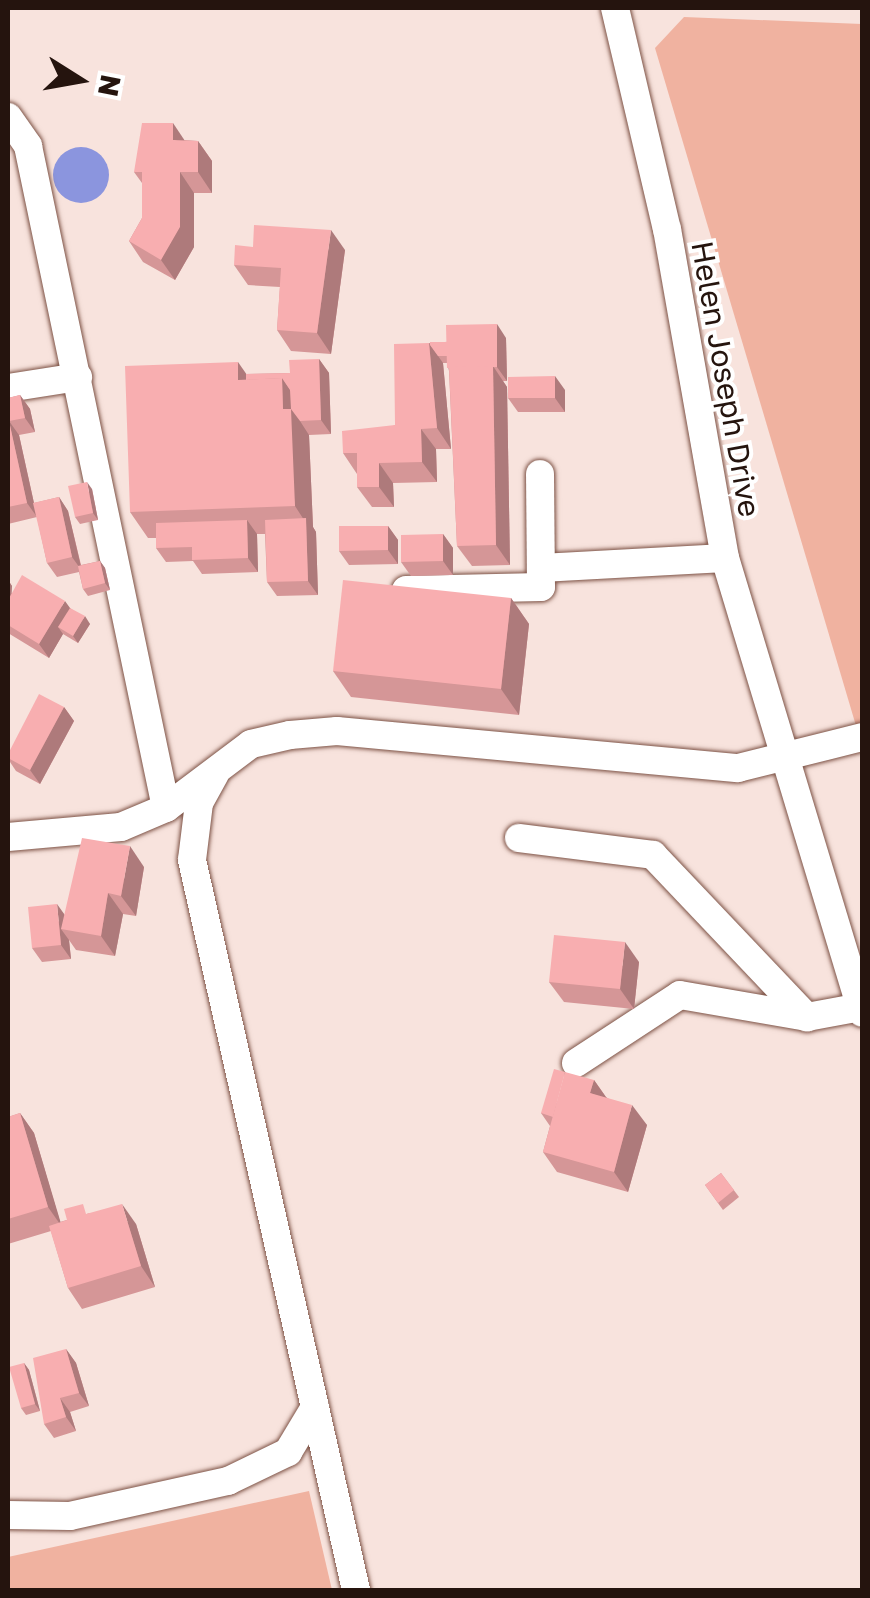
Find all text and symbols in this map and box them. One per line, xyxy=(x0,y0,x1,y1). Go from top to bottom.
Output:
north arrow xyxy=(30,30,130,130)
text: N xyxy=(92,72,128,99)
street label: Helen Joseph Drive xyxy=(684,238,768,520)

